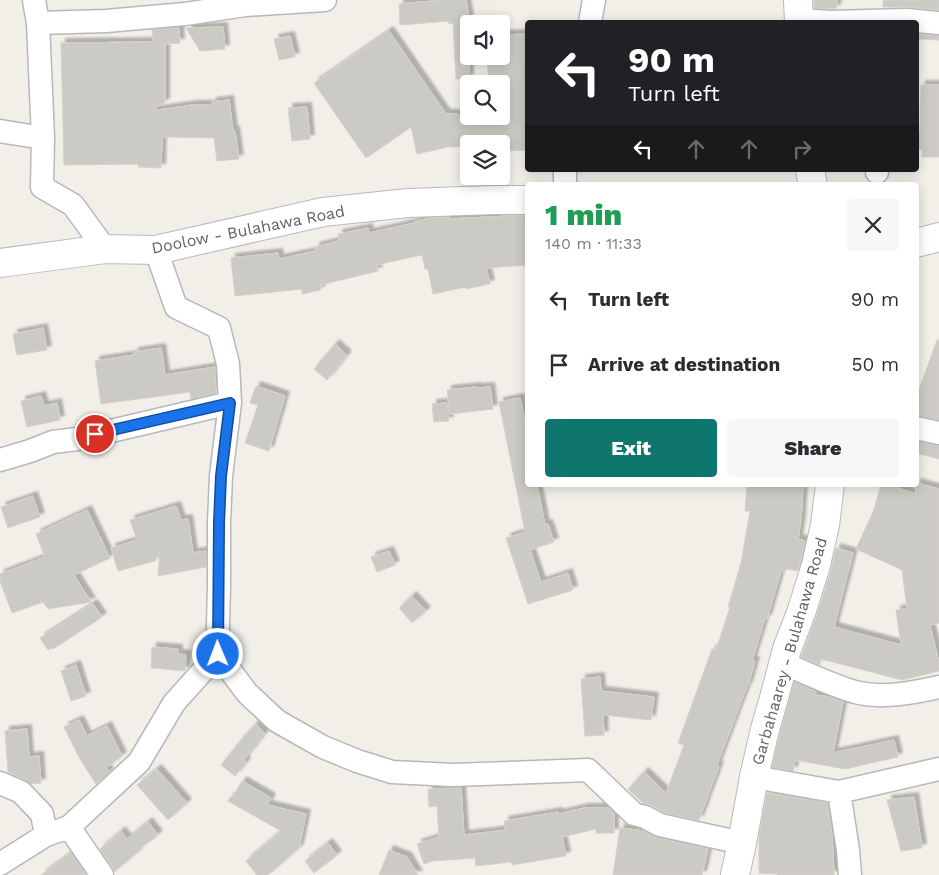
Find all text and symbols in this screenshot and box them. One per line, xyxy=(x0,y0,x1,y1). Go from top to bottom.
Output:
map controls xyxy=(460,15,510,185)
button: sound xyxy=(460,15,510,65)
text: 90 m xyxy=(628,39,715,81)
icon: left xyxy=(545,40,610,105)
button: search xyxy=(460,75,510,125)
text: Turn left xyxy=(628,81,720,106)
button: layers xyxy=(460,135,510,185)
icon: left xyxy=(629,135,657,163)
icon: ahead xyxy=(682,135,710,163)
icon: ahead xyxy=(735,135,763,163)
icon: right xyxy=(788,135,816,163)
text: 1 min xyxy=(545,197,622,232)
button: close xyxy=(847,199,899,251)
street label: Doolow - Bulahawa Road xyxy=(150,201,346,258)
text: 140 m · 11:33 xyxy=(545,234,642,253)
icon: left xyxy=(545,286,573,314)
text: Turn left xyxy=(588,288,669,311)
text: 90 m xyxy=(851,288,899,311)
icon: arrive xyxy=(545,351,573,379)
text: Arrive at destination xyxy=(588,353,780,376)
text: 50 m xyxy=(852,353,899,376)
pin xyxy=(74,413,116,455)
button: Exit xyxy=(545,419,717,477)
button: Share xyxy=(727,419,899,477)
icon: arrive xyxy=(81,420,109,448)
street label: Garbahaarey - Bulahawa Road xyxy=(748,535,831,767)
position arrow xyxy=(191,627,243,679)

